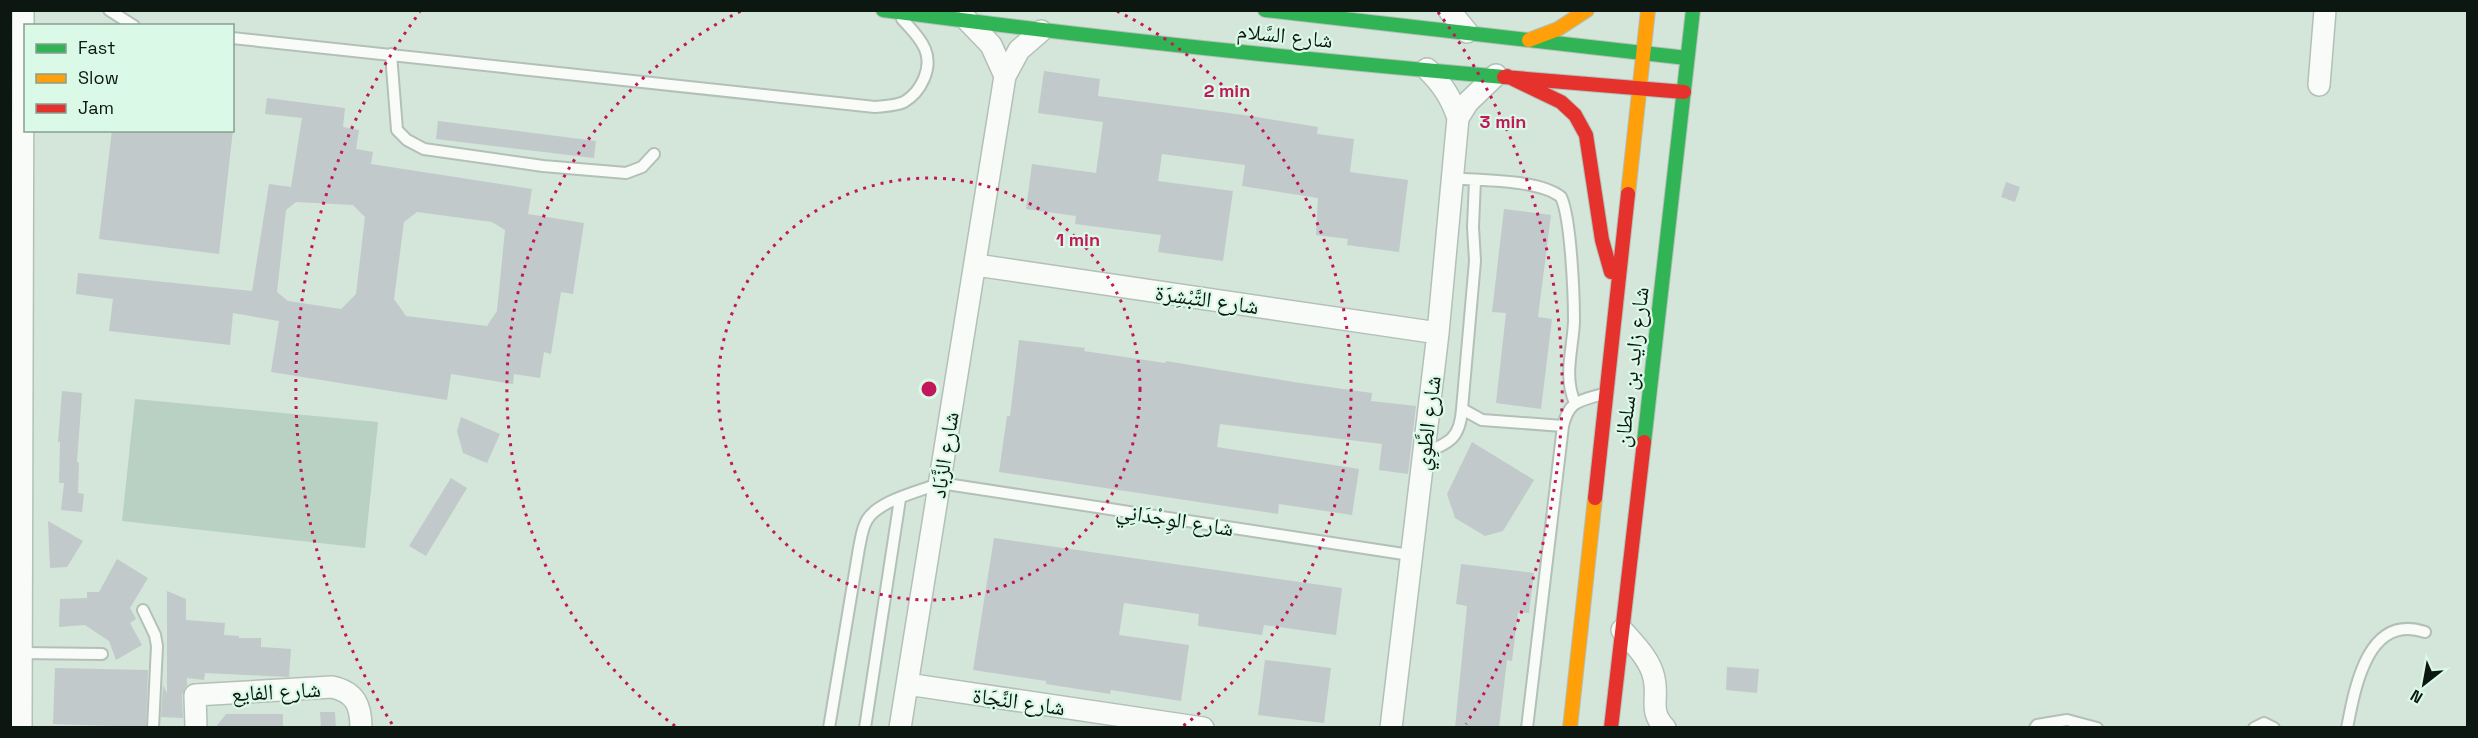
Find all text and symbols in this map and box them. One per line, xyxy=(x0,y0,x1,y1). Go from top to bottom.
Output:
street label: شارع السَّلام xyxy=(1236,16,1334,55)
legend xyxy=(24,24,234,132)
text: Fast xyxy=(78,36,115,59)
text: Slow xyxy=(78,66,119,89)
text: 2 min xyxy=(1204,79,1250,102)
text: Jam xyxy=(78,96,114,119)
text: 3 min xyxy=(1480,110,1526,133)
text: 1 min xyxy=(1056,228,1100,251)
street label: شارع التَّبْشِرَة xyxy=(1153,278,1261,320)
street label: شارع زايد بن سلطان xyxy=(1607,285,1655,449)
street label: شارع الطَّوِي xyxy=(1407,374,1450,472)
centre of rings xyxy=(919,379,939,399)
street label: شارع الزَّبَاد xyxy=(923,410,965,500)
street label: شارع الوِجْدَانِي xyxy=(1114,496,1236,546)
north arrow xyxy=(2394,654,2454,714)
street label: شارع الفايع xyxy=(231,675,321,707)
street label: شارع النَّجَاة xyxy=(971,681,1067,721)
text: N xyxy=(2407,685,2427,708)

